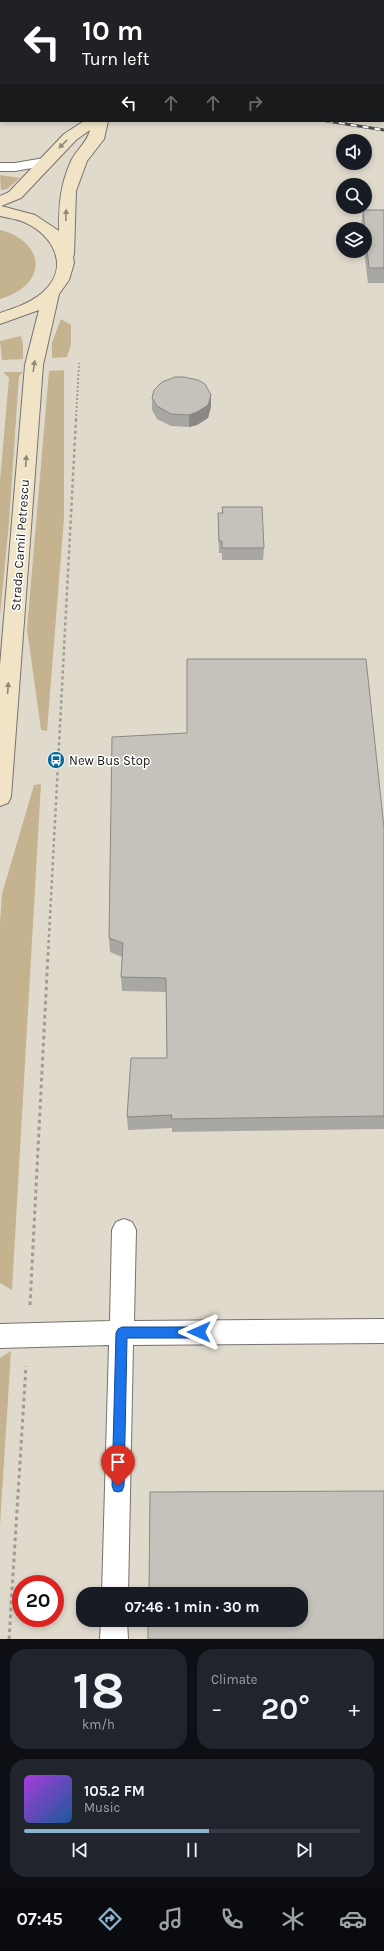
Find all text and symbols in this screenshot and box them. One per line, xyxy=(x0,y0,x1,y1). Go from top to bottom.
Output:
text: 10 m xyxy=(82,14,143,47)
icon: left xyxy=(16,16,68,68)
text: Turn left xyxy=(82,48,150,70)
icon: left xyxy=(118,92,140,114)
icon: ahead xyxy=(160,92,182,114)
icon: ahead xyxy=(202,92,224,114)
icon: right xyxy=(244,92,266,114)
map controls xyxy=(336,134,372,258)
button: sound xyxy=(336,134,372,170)
one-way arrow xyxy=(58,139,68,149)
button: search xyxy=(336,178,372,214)
one-way arrow xyxy=(63,209,70,221)
button: layers xyxy=(336,222,372,258)
one-way arrow xyxy=(31,360,37,372)
one-way arrow xyxy=(23,455,30,467)
street label: Strada Camil Petrescu xyxy=(8,479,32,611)
one-way arrow xyxy=(5,682,12,694)
bus stop icon: New Bus Stop xyxy=(46,750,66,770)
place label: New Bus Stop xyxy=(69,753,150,768)
position arrow xyxy=(178,1311,220,1353)
pin xyxy=(101,1445,135,1486)
icon: arrive xyxy=(107,1451,129,1473)
speed limit sign: 20 xyxy=(12,1575,64,1627)
text: 07:46 · 1 min · 30 m xyxy=(124,1598,260,1616)
text: 18 xyxy=(72,1660,125,1721)
text: Climate xyxy=(211,1672,257,1687)
text: 20° xyxy=(261,1691,310,1727)
text: − xyxy=(211,1696,223,1722)
text: + xyxy=(348,1696,360,1722)
text: km/h xyxy=(82,1717,115,1732)
text: 105.2 FM xyxy=(84,1782,145,1800)
text: Music xyxy=(84,1800,120,1815)
icon: previous xyxy=(69,1839,91,1861)
icon: pause xyxy=(181,1839,203,1861)
icon: next xyxy=(293,1839,315,1861)
icon: directions xyxy=(96,1905,124,1933)
icon: music xyxy=(157,1905,185,1933)
icon: phone xyxy=(218,1905,246,1933)
icon: climate xyxy=(279,1905,307,1933)
icon: car xyxy=(339,1905,367,1933)
text: 07:45 xyxy=(16,1908,63,1930)

